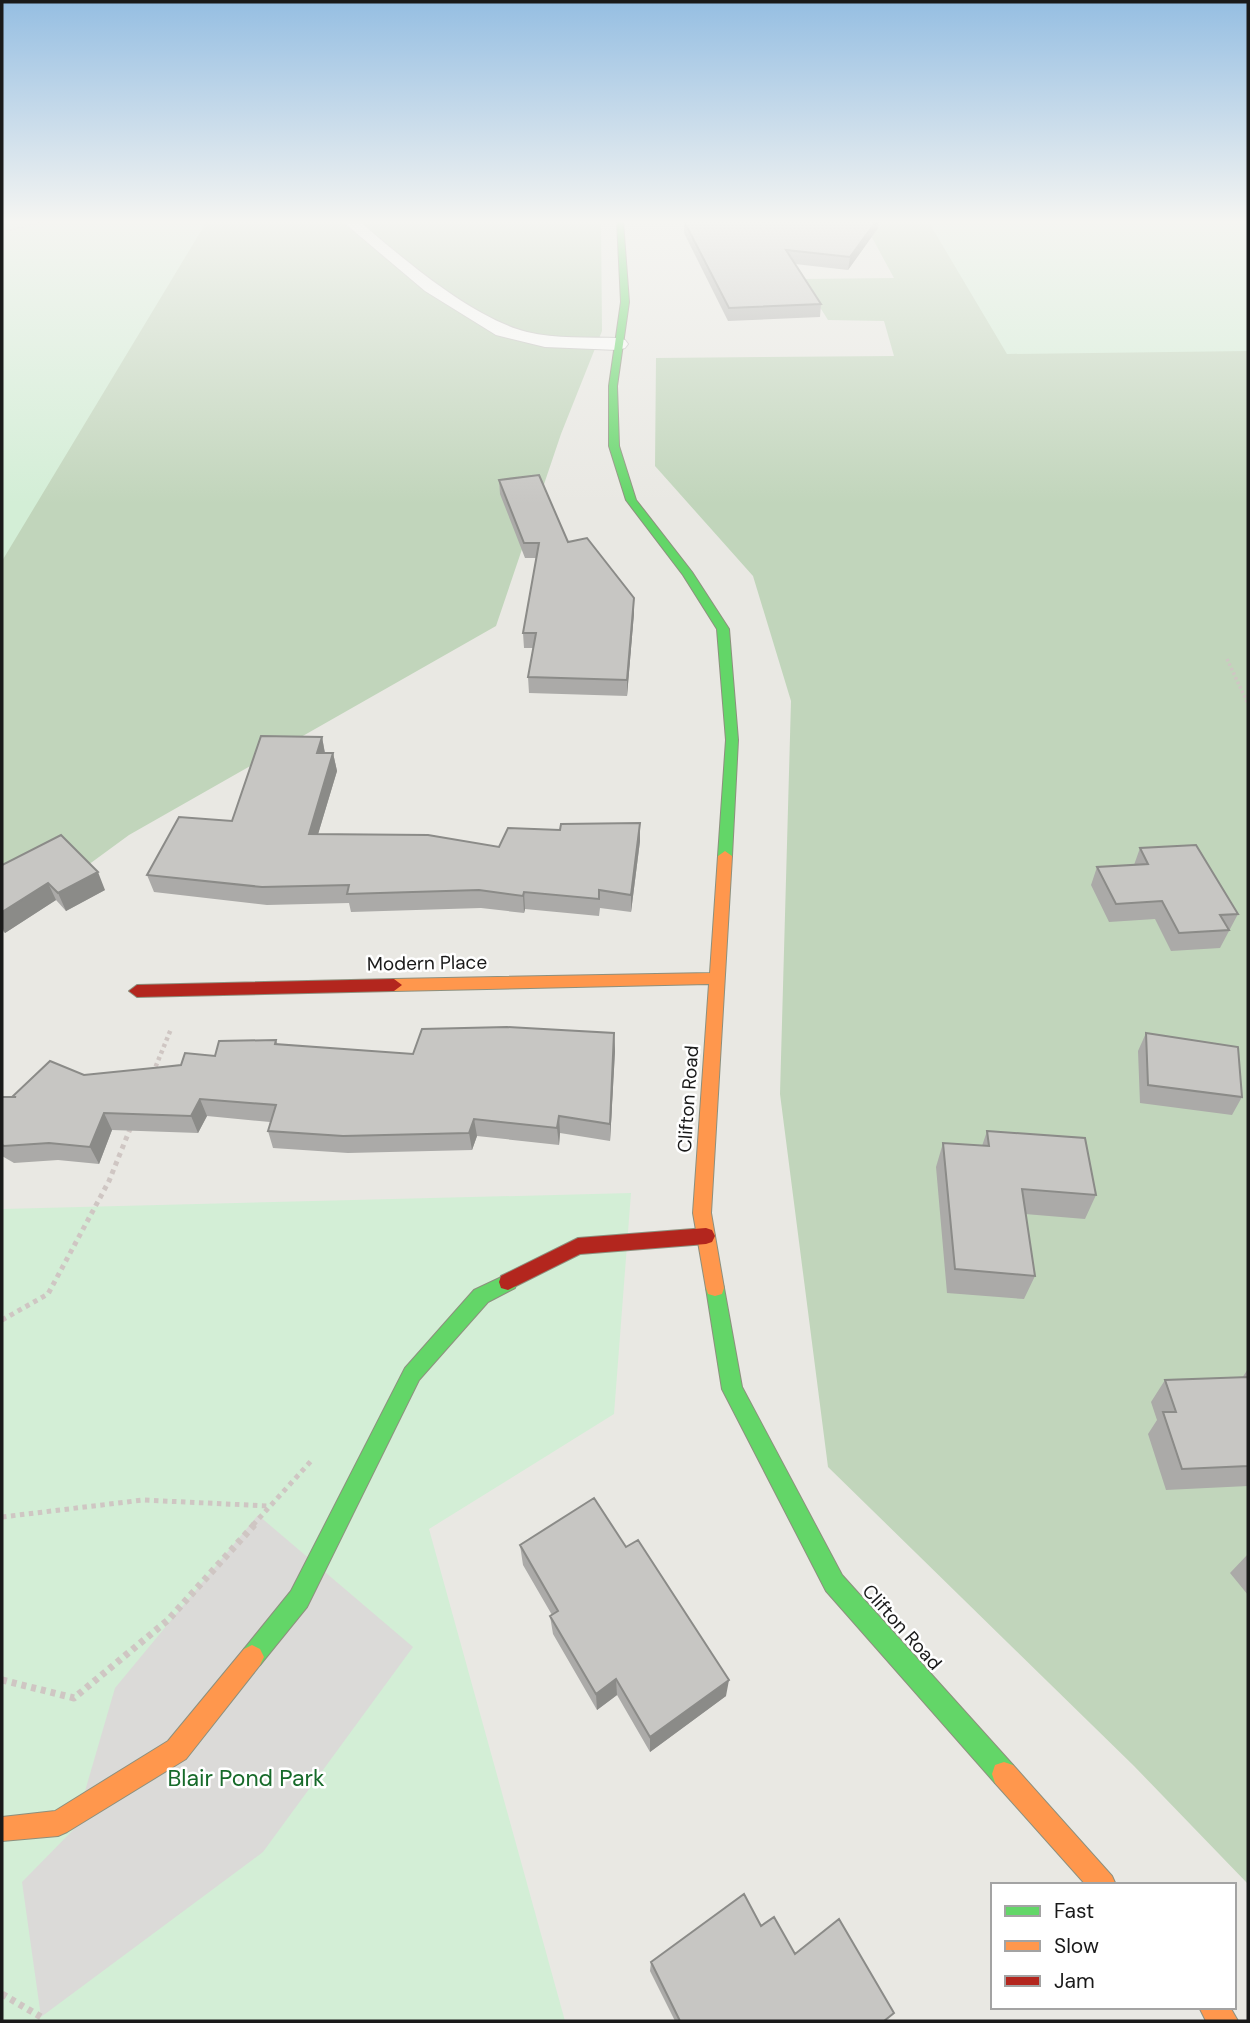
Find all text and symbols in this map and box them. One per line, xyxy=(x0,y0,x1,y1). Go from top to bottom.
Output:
street label: Modern Place xyxy=(367,949,487,977)
street label: Clifton Road xyxy=(672,1044,704,1154)
street label: Clifton Road xyxy=(857,1579,947,1675)
park label: Blair Pond Park xyxy=(167,1763,325,1793)
legend xyxy=(991,1883,1236,2009)
text: Fast xyxy=(1054,1897,1094,1925)
text: Slow xyxy=(1054,1932,1099,1960)
text: Jam xyxy=(1054,1967,1095,1995)

